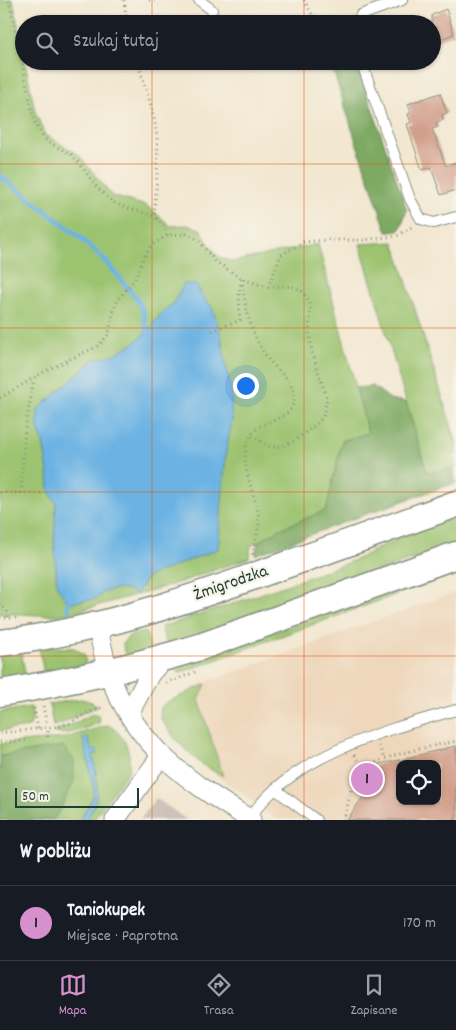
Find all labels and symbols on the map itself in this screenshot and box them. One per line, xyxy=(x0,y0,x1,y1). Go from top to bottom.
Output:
your location xyxy=(233,373,259,399)
street label: Żmigrodzka xyxy=(190,559,272,608)
pin: 1 xyxy=(351,760,383,798)
scale bar xyxy=(15,785,139,808)

